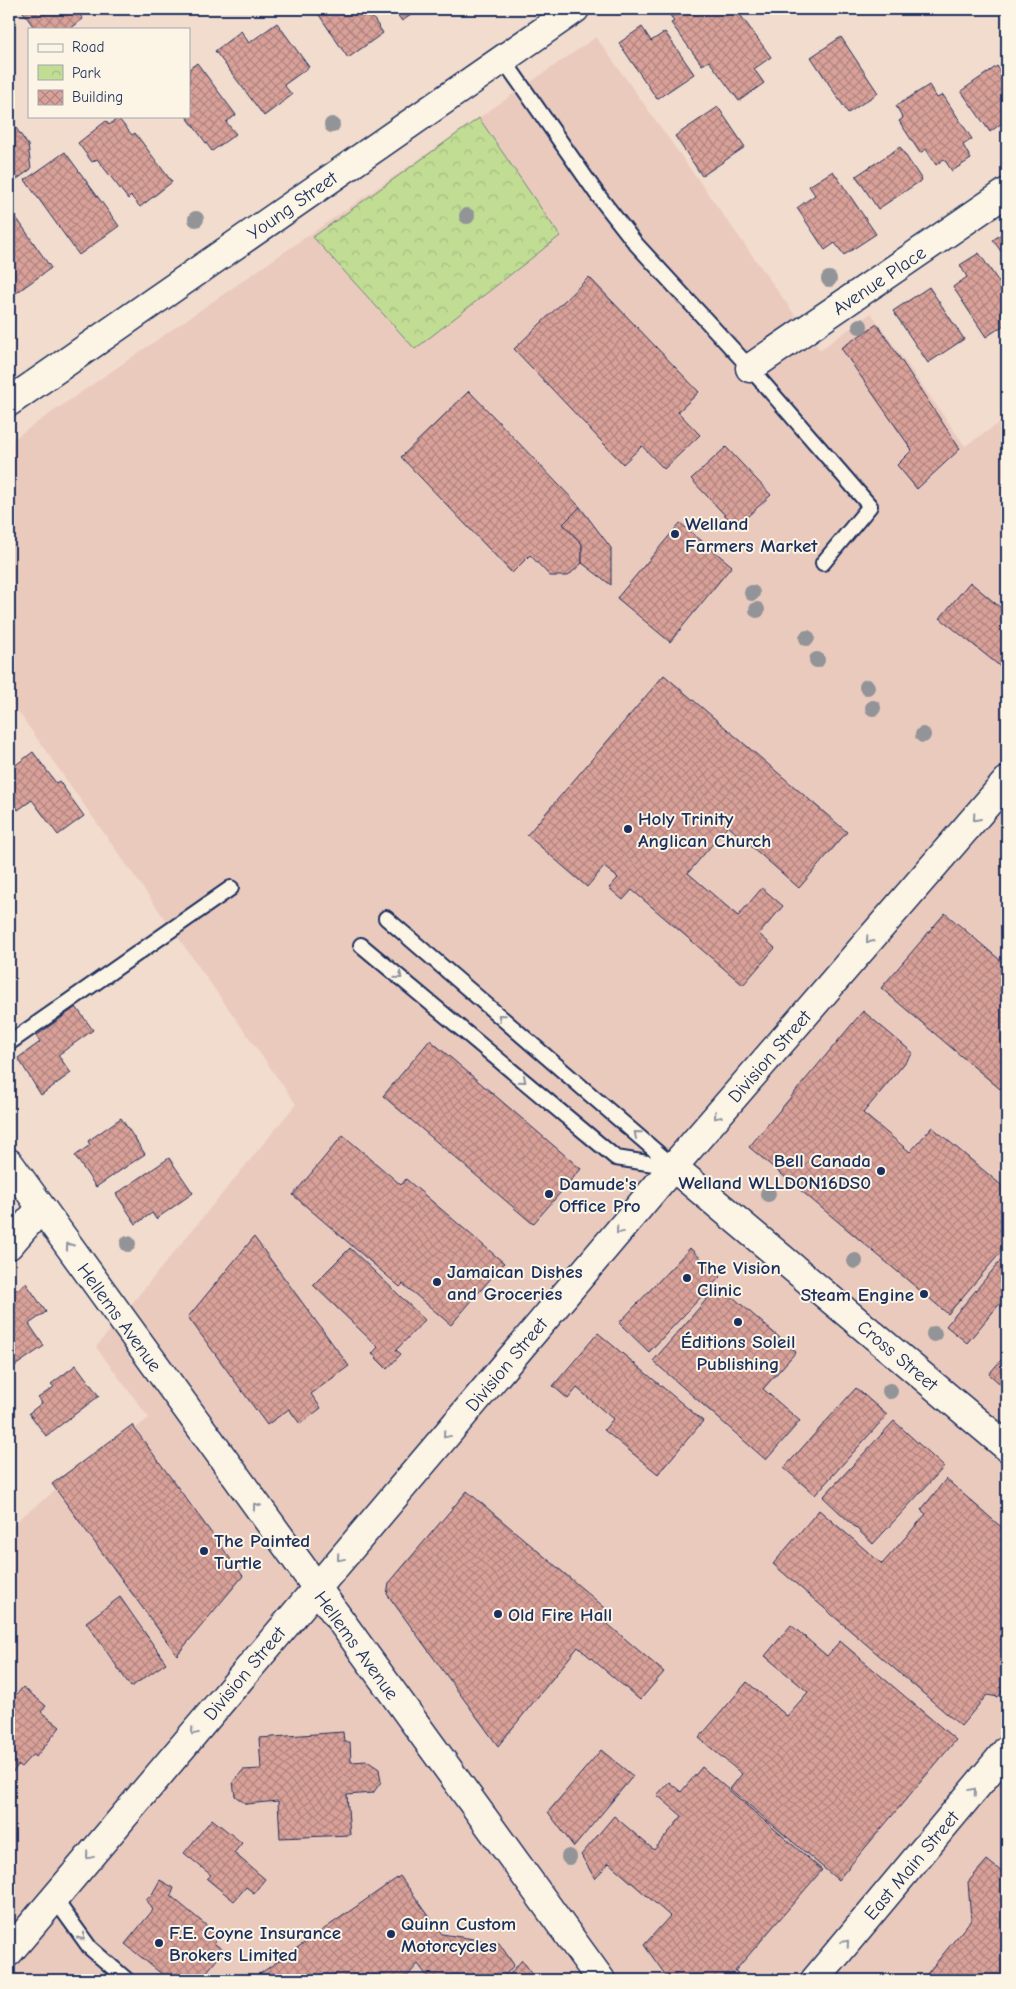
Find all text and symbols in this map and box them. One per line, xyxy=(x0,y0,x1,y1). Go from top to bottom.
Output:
legend xyxy=(28,28,190,118)
text: Road xyxy=(72,38,104,56)
text: Park xyxy=(72,64,101,82)
text: Building xyxy=(72,88,123,106)
street label: Young Street xyxy=(244,167,342,245)
street label: Avenue Place xyxy=(829,242,930,320)
place label: Welland Farmers Market xyxy=(685,513,818,557)
marker: Welland Farmers Market xyxy=(669,528,681,540)
place label: Holy Trinity Anglican Church xyxy=(638,808,771,852)
one-way arrow xyxy=(972,812,981,821)
marker: Holy Trinity Anglican Church xyxy=(622,823,634,835)
one-way arrow xyxy=(866,935,875,944)
one-way arrow xyxy=(393,970,402,979)
street label: Division Street xyxy=(724,1006,816,1107)
one-way arrow xyxy=(497,1013,506,1022)
one-way arrow xyxy=(518,1075,527,1084)
one-way arrow xyxy=(714,1111,723,1120)
one-way arrow xyxy=(634,1132,643,1140)
place label: Bell Canada Welland WLLDON16DS0 xyxy=(678,1150,871,1194)
marker: Bell Canada Welland WLLDON16DS0 xyxy=(875,1165,887,1177)
place label: Damude's Office Pro xyxy=(559,1173,641,1217)
marker: Damude's Office Pro xyxy=(543,1188,555,1200)
one-way arrow xyxy=(617,1225,625,1234)
one-way arrow xyxy=(66,1242,75,1252)
place label: The Vision Clinic xyxy=(697,1257,781,1301)
street label: Hellems Avenue xyxy=(72,1259,166,1376)
place label: Jamaican Dishes and Groceries xyxy=(447,1261,583,1305)
marker: The Vision Clinic xyxy=(681,1272,693,1284)
marker: Jamaican Dishes and Groceries xyxy=(431,1276,443,1288)
place label: Steam Engine xyxy=(801,1284,914,1306)
marker: Steam Engine xyxy=(918,1288,930,1300)
street label: Division Street xyxy=(461,1313,553,1416)
marker: Éditions Soleil Publishing xyxy=(732,1316,744,1328)
street label: Cross Street xyxy=(853,1316,943,1396)
place label: Éditions Soleil Publishing xyxy=(681,1331,795,1375)
one-way arrow xyxy=(442,1429,451,1438)
one-way arrow xyxy=(253,1502,262,1512)
place label: The Painted Turtle xyxy=(214,1530,310,1574)
marker: The Painted Turtle xyxy=(198,1545,210,1557)
one-way arrow xyxy=(337,1553,346,1562)
street label: Hellems Avenue xyxy=(309,1587,403,1704)
place label: Old Fire Hall xyxy=(508,1604,612,1626)
marker: Old Fire Hall xyxy=(492,1608,504,1620)
street label: Division Street xyxy=(199,1622,291,1725)
one-way arrow xyxy=(191,1726,199,1735)
one-way arrow xyxy=(967,1788,976,1797)
street label: East Main Street xyxy=(860,1806,964,1925)
one-way arrow xyxy=(86,1851,95,1860)
place label: Quinn Custom Motorcycles xyxy=(401,1913,516,1957)
place label: F.E. Coyne Insurance Brokers Limited xyxy=(169,1922,341,1966)
marker: Quinn Custom Motorcycles xyxy=(385,1928,397,1940)
one-way arrow xyxy=(76,1932,86,1941)
marker: F.E. Coyne Insurance Brokers Limited xyxy=(153,1937,165,1949)
one-way arrow xyxy=(841,1940,849,1949)

